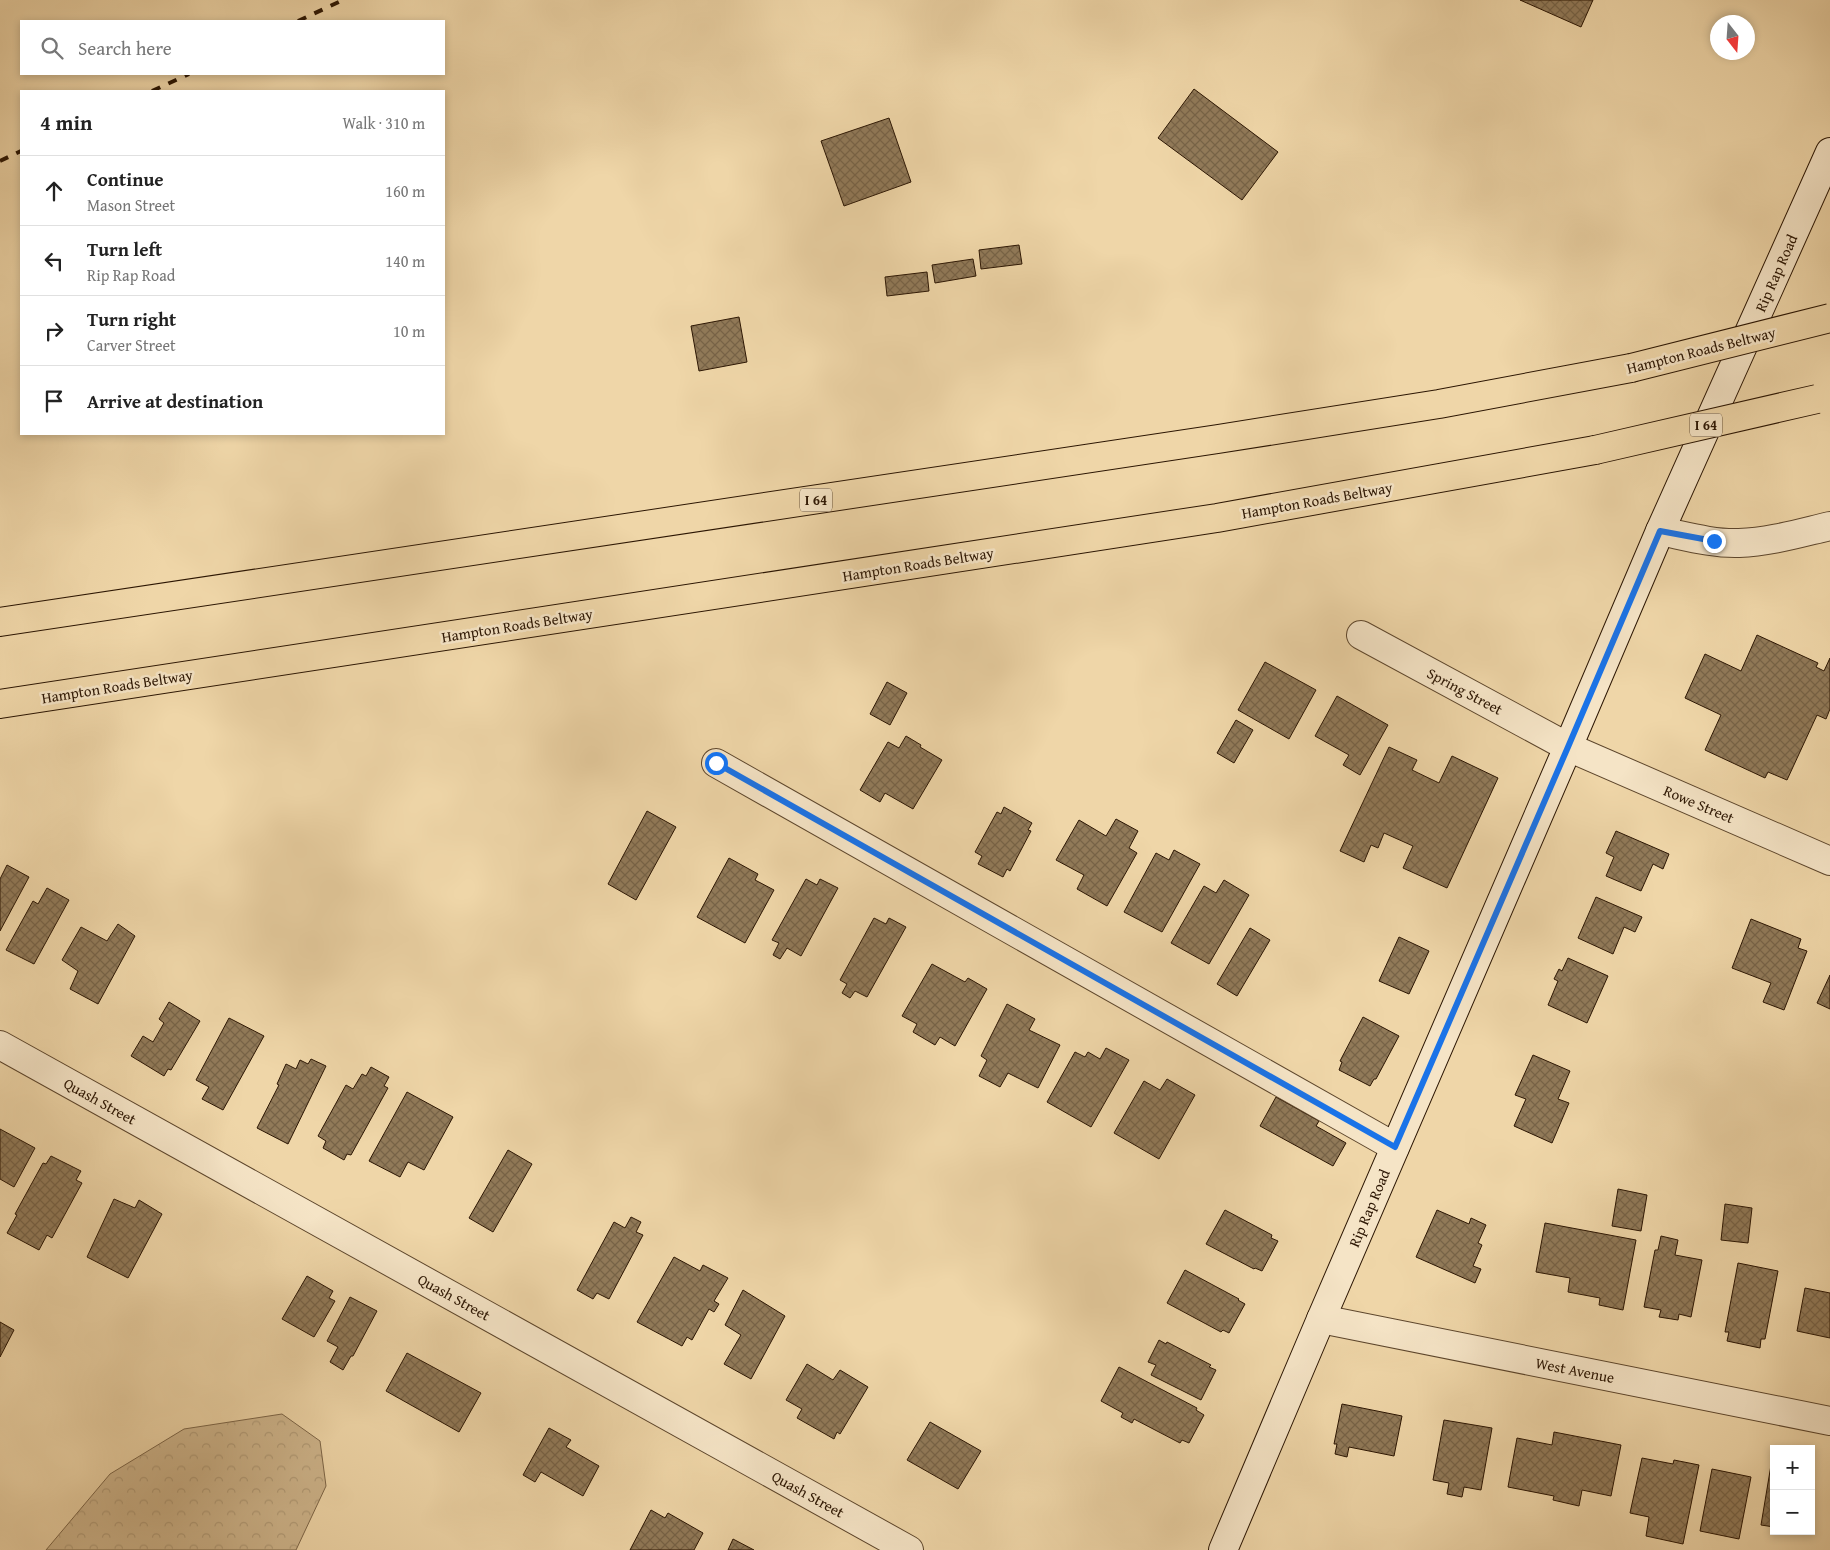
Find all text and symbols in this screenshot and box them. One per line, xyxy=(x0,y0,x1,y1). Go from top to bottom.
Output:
north arrow xyxy=(1710,15,1755,60)
search box xyxy=(20,20,445,75)
icon: search xyxy=(38,34,66,62)
text: Search here xyxy=(78,34,172,62)
text: 4 min xyxy=(40,107,92,138)
text: Walk · 310 m xyxy=(342,111,425,135)
text: Continue xyxy=(87,165,164,193)
icon: ahead xyxy=(40,177,68,205)
text: 160 m xyxy=(385,179,425,203)
text: Mason Street xyxy=(87,193,175,217)
street label: Rip Rap Road xyxy=(1750,231,1802,315)
text: Turn left xyxy=(87,235,162,263)
icon: left xyxy=(40,247,68,275)
text: 140 m xyxy=(385,249,425,273)
text: Rip Rap Road xyxy=(87,263,175,287)
text: Turn right xyxy=(87,305,176,333)
icon: right xyxy=(40,317,68,345)
text: 10 m xyxy=(393,319,425,343)
street label: Hampton Roads Beltway xyxy=(1624,321,1778,379)
text: Carver Street xyxy=(87,333,176,357)
icon: arrive xyxy=(40,387,68,415)
text: Arrive at destination xyxy=(87,387,263,415)
road number: I 64 xyxy=(1690,414,1722,436)
street label: Hampton Roads Beltway xyxy=(1240,476,1395,524)
road number: I 64 xyxy=(800,488,832,512)
route end xyxy=(1703,530,1726,553)
street label: Hampton Roads Beltway xyxy=(841,542,996,586)
street label: Hampton Roads Beltway xyxy=(440,603,595,647)
street label: Spring Street xyxy=(1423,662,1507,720)
street label: Hampton Roads Beltway xyxy=(40,664,195,708)
route start xyxy=(705,752,728,775)
street label: Rowe Street xyxy=(1661,780,1738,829)
street label: Quash Street xyxy=(60,1072,141,1130)
street label: Rip Rap Road xyxy=(1343,1166,1395,1250)
street label: Quash Street xyxy=(414,1268,495,1326)
street label: West Avenue xyxy=(1534,1352,1616,1388)
map controls xyxy=(1770,1445,1815,1535)
button: + xyxy=(1770,1445,1815,1490)
street label: Quash Street xyxy=(768,1465,849,1523)
button: − xyxy=(1770,1490,1815,1535)

